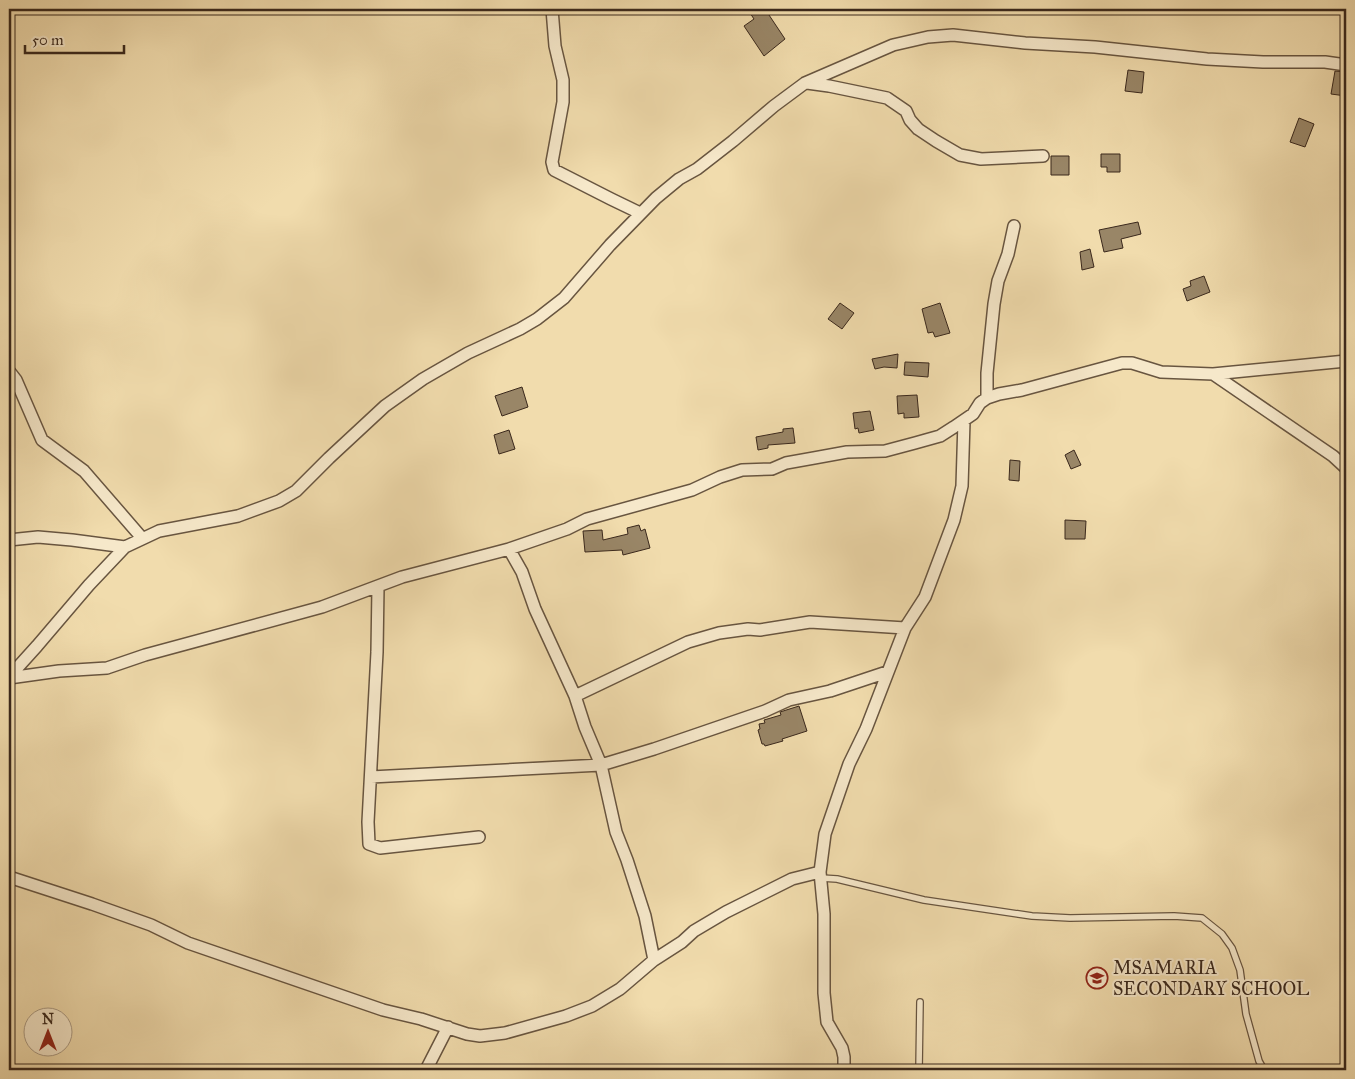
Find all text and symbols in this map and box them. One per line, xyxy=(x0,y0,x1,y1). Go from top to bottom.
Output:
scale bar xyxy=(25,22,124,54)
text: 50 m xyxy=(32,31,64,49)
place label: MSAMARIA SECONDARY SCHOOL xyxy=(1113,957,1310,1000)
school or university icon: MSAMARIA SECONDARY SCHOOL xyxy=(1085,966,1109,990)
north arrow xyxy=(22,1006,72,1056)
text: N xyxy=(42,1011,54,1028)

